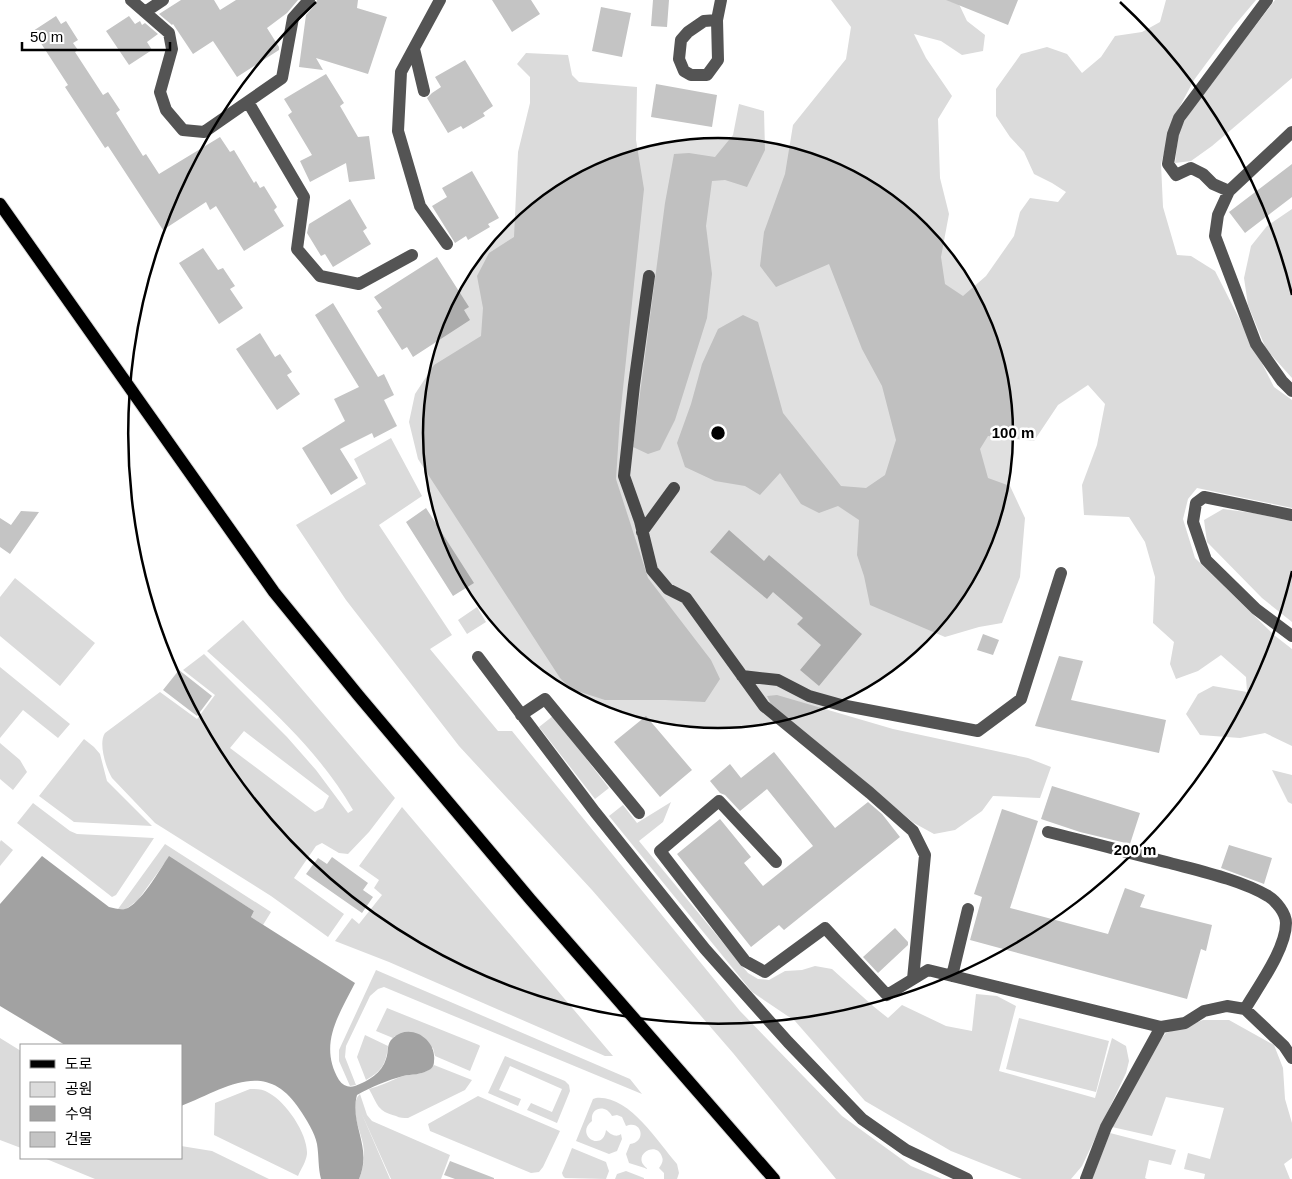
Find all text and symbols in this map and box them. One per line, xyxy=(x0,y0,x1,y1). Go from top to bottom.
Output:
scale bar xyxy=(22,20,170,52)
text: 50 m xyxy=(30,28,63,45)
centre of rings xyxy=(709,424,727,442)
text: 100 m xyxy=(992,424,1034,441)
text: 200 m xyxy=(1114,841,1156,858)
legend xyxy=(20,1044,182,1159)
text: 도로 xyxy=(65,1055,93,1072)
text: 공원 xyxy=(65,1080,93,1097)
text: 수역 xyxy=(65,1105,93,1122)
text: 건물 xyxy=(65,1130,93,1147)

